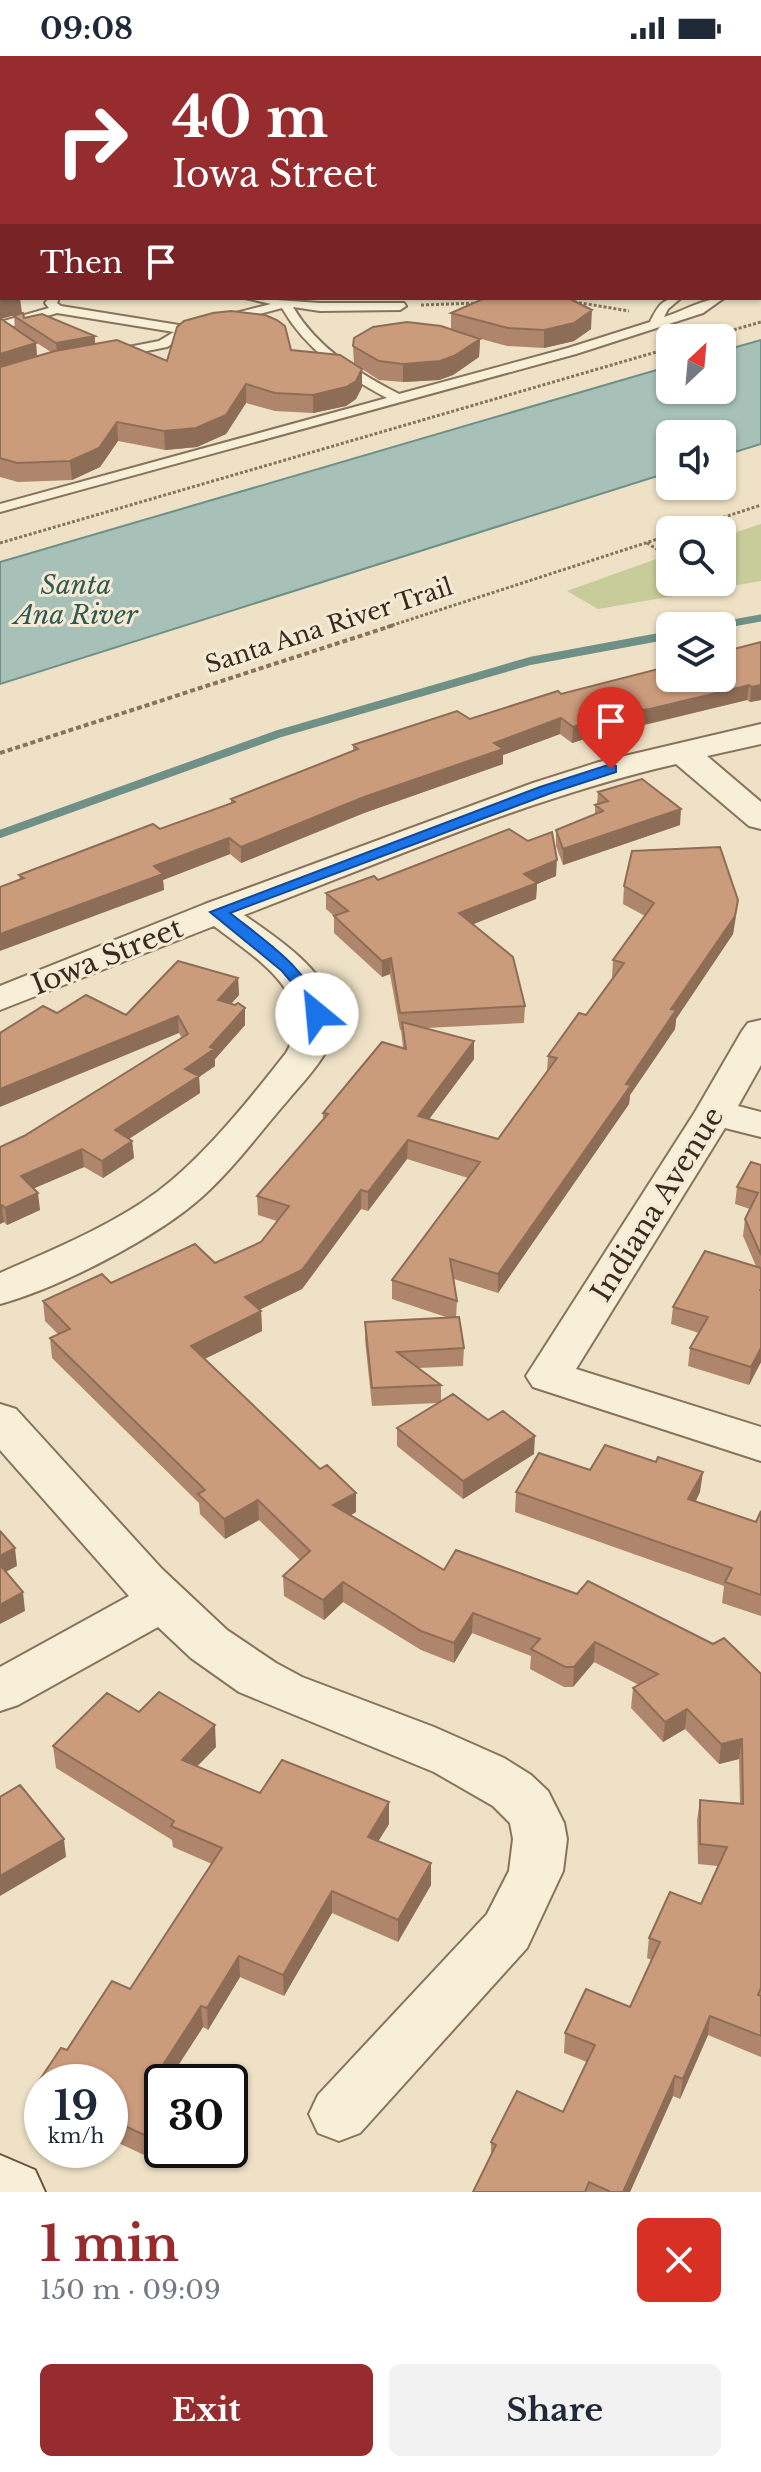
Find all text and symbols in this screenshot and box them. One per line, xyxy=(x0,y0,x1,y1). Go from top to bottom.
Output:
text: 09:08 xyxy=(40,10,133,47)
text: 40 m xyxy=(172,83,328,152)
icon: right xyxy=(40,88,144,192)
text: Iowa Street xyxy=(172,152,377,197)
icon: arrive xyxy=(139,240,183,284)
text: Then xyxy=(40,244,123,281)
north arrow xyxy=(656,324,736,404)
map controls xyxy=(656,324,736,692)
button: sound xyxy=(656,420,736,500)
button: search xyxy=(656,516,736,596)
water label: Santa Ana River xyxy=(11,569,139,631)
street label: Santa Ana River Trail xyxy=(201,572,456,679)
button: layers xyxy=(656,612,736,692)
pin xyxy=(577,687,645,769)
icon: arrive xyxy=(589,699,633,743)
street label: Iowa Street xyxy=(27,910,188,1003)
position arrow xyxy=(275,972,359,1056)
street label: Indiana Avenue xyxy=(584,1100,731,1308)
speed limit sign: 30 xyxy=(144,2064,248,2168)
text: 19 xyxy=(54,2081,98,2131)
text: km/h xyxy=(48,2124,104,2148)
text: 1 min xyxy=(40,2214,179,2274)
button: close xyxy=(637,2218,721,2302)
text: 150 m · 09:09 xyxy=(40,2274,221,2306)
button: Exit xyxy=(40,2364,373,2456)
button: Share xyxy=(389,2364,721,2456)

